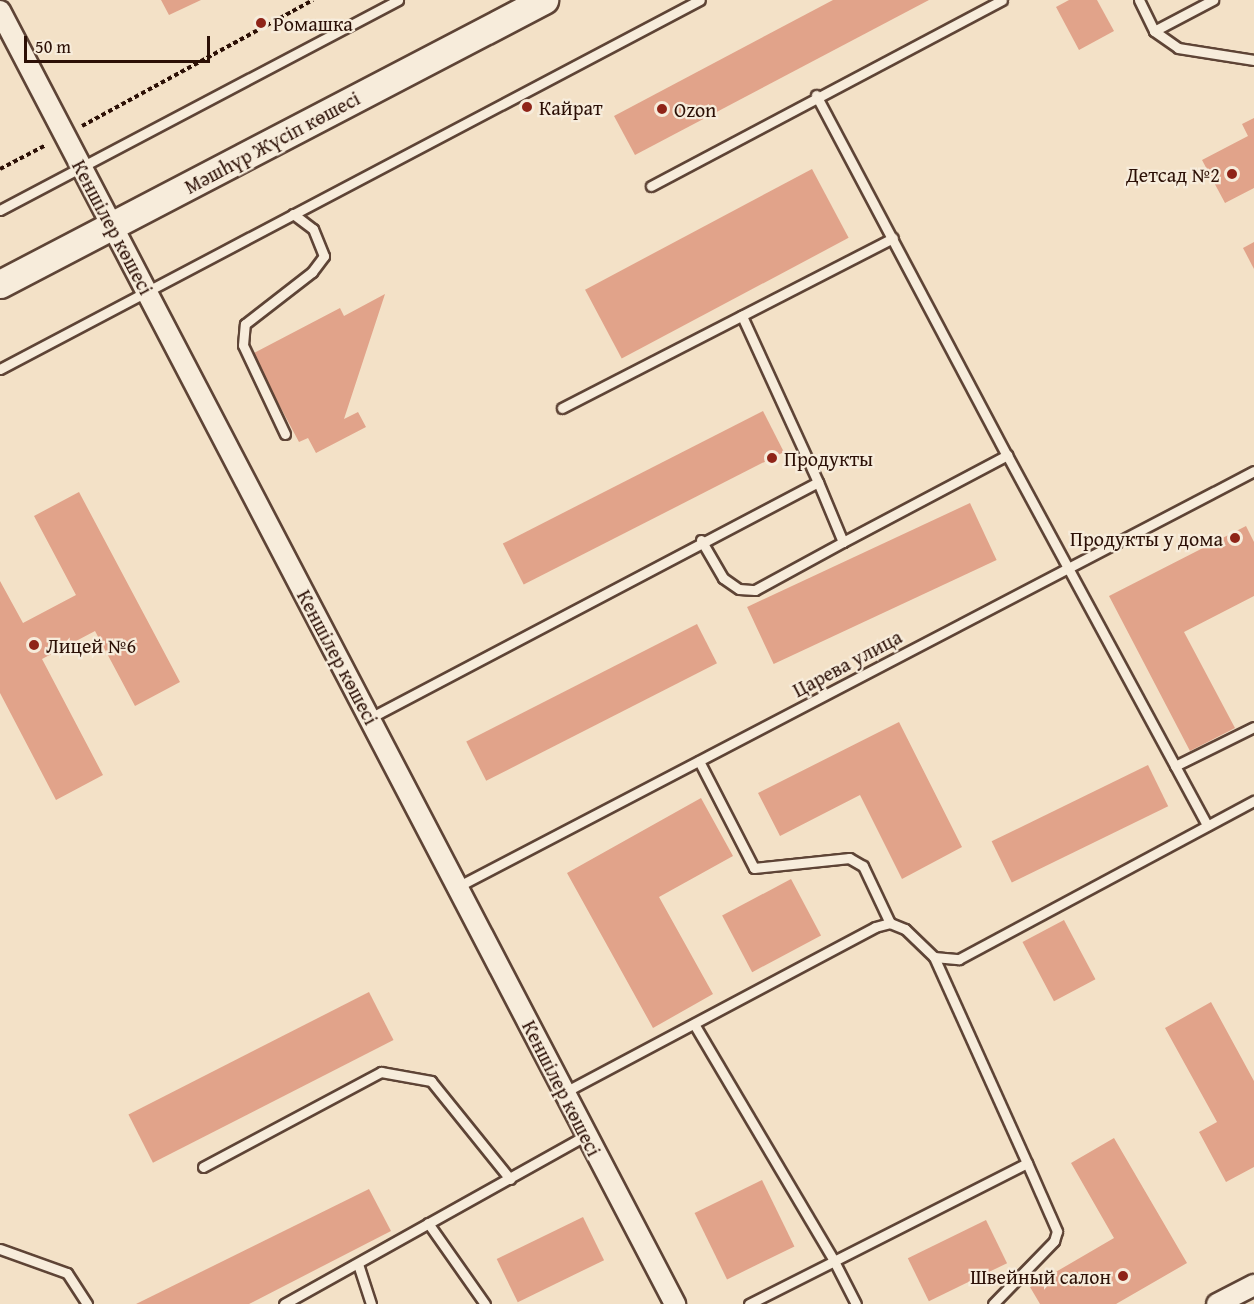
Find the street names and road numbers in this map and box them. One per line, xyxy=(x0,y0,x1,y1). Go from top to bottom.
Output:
street label: Мәшһүр Жүсіп көшесі xyxy=(180,86,364,198)
street label: Кеншілер көшесі xyxy=(67,155,159,299)
street label: Кеншілер көшесі xyxy=(292,585,384,729)
street label: Царева улица xyxy=(788,624,906,702)
street label: Кеншілер көшесі xyxy=(517,1016,607,1160)

